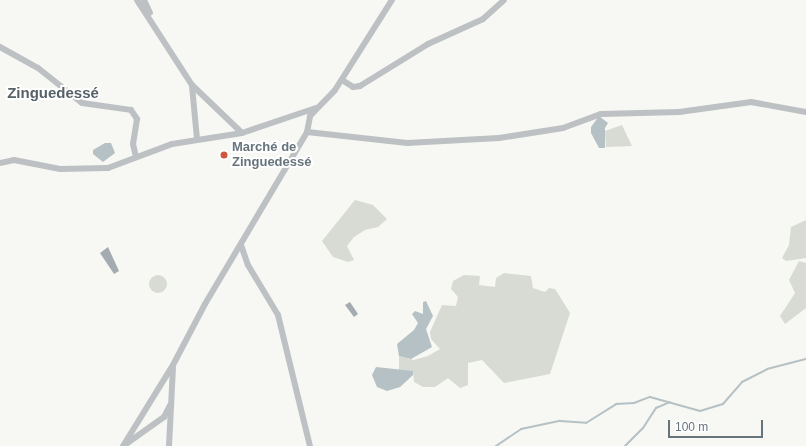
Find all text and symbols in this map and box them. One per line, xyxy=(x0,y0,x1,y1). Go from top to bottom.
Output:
district label: Zinguedessé xyxy=(7,84,99,102)
place label: Marché de Zinguedessé xyxy=(232,140,311,171)
marker: Marché de Zinguedessé xyxy=(219,150,229,160)
scale bar xyxy=(670,412,765,438)
text: 100 m xyxy=(675,420,708,434)

